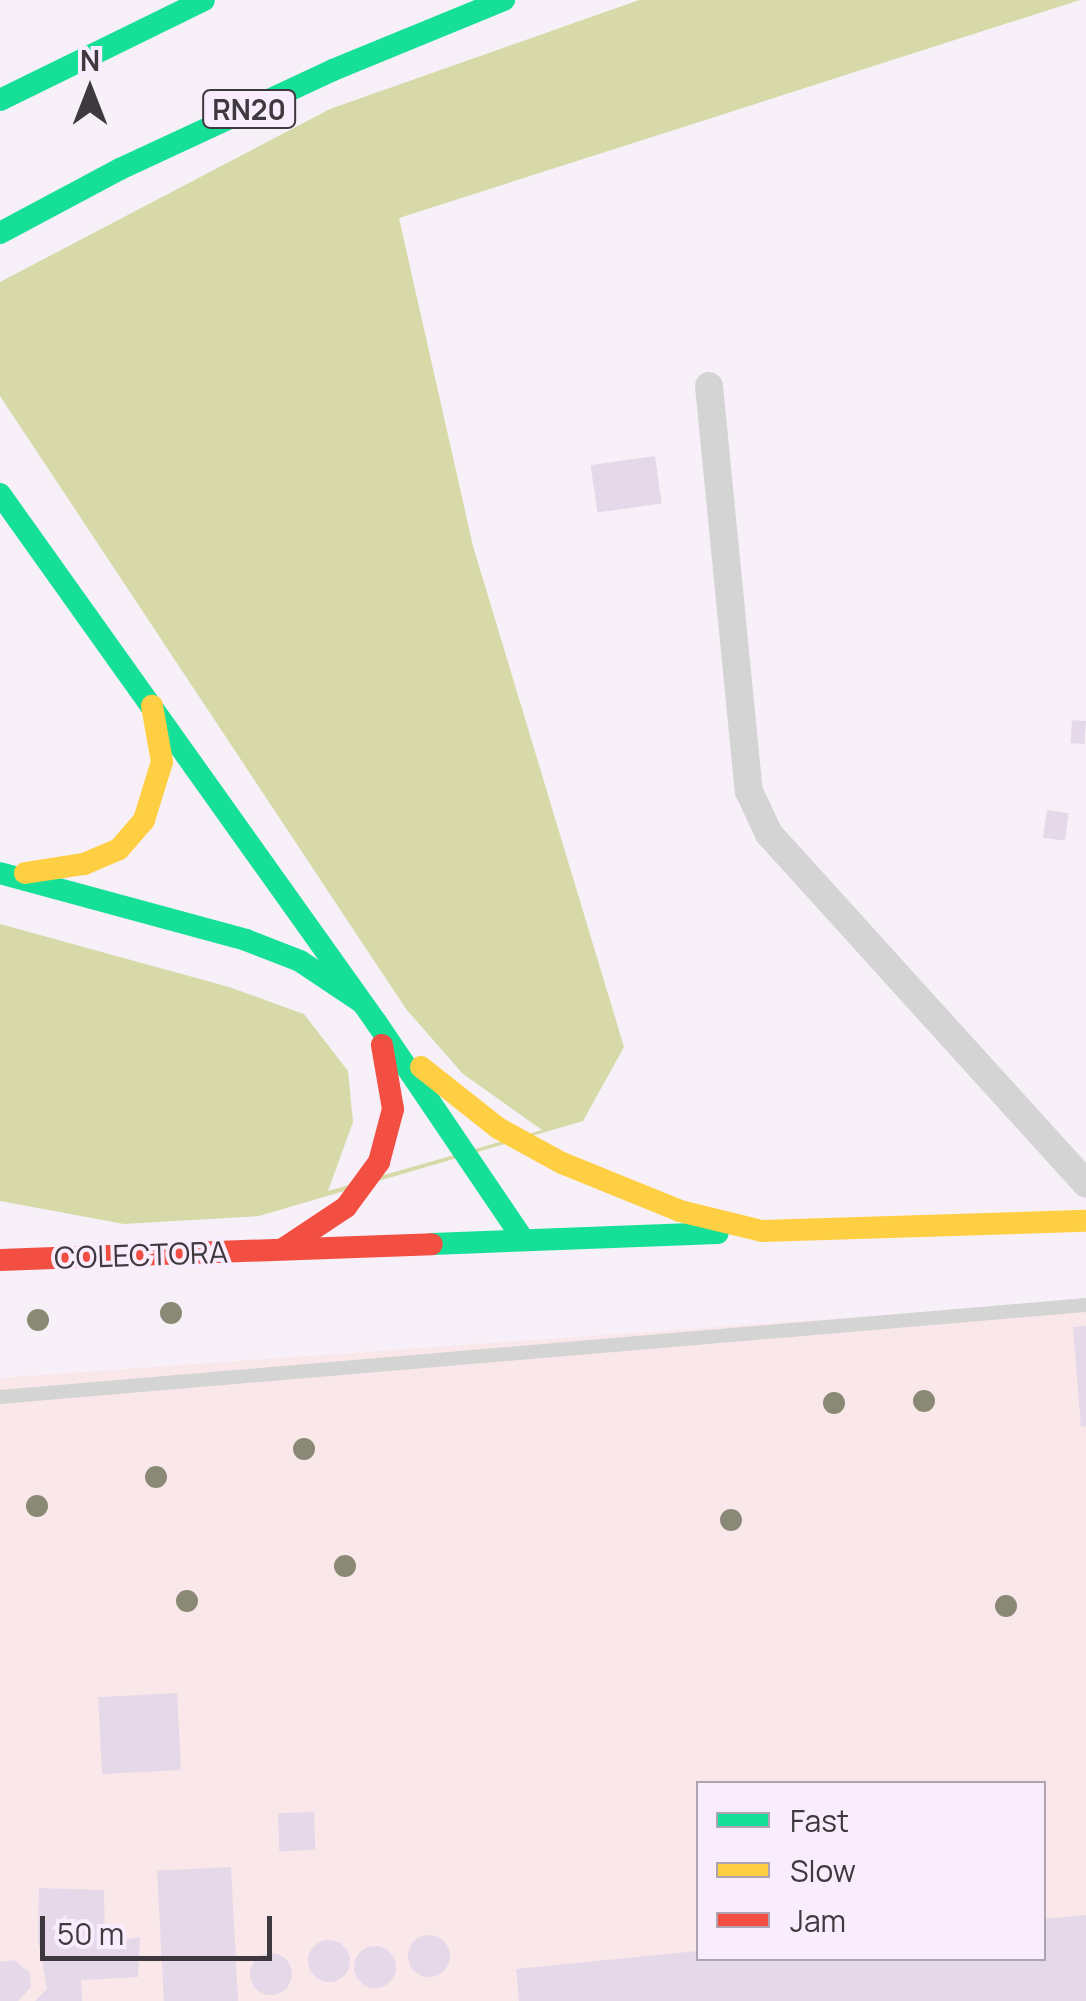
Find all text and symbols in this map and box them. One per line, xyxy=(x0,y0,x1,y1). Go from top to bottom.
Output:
north arrow xyxy=(40,40,140,140)
text: N xyxy=(80,41,100,79)
road number: RN20 xyxy=(202,86,296,132)
street label: COLECTORA xyxy=(54,1234,228,1276)
legend xyxy=(696,1781,1046,1961)
text: Fast xyxy=(790,1800,849,1841)
text: Slow xyxy=(790,1850,856,1891)
scale bar xyxy=(45,1896,278,1958)
text: Jam xyxy=(790,1900,846,1941)
text: 50 m xyxy=(57,1913,124,1954)

